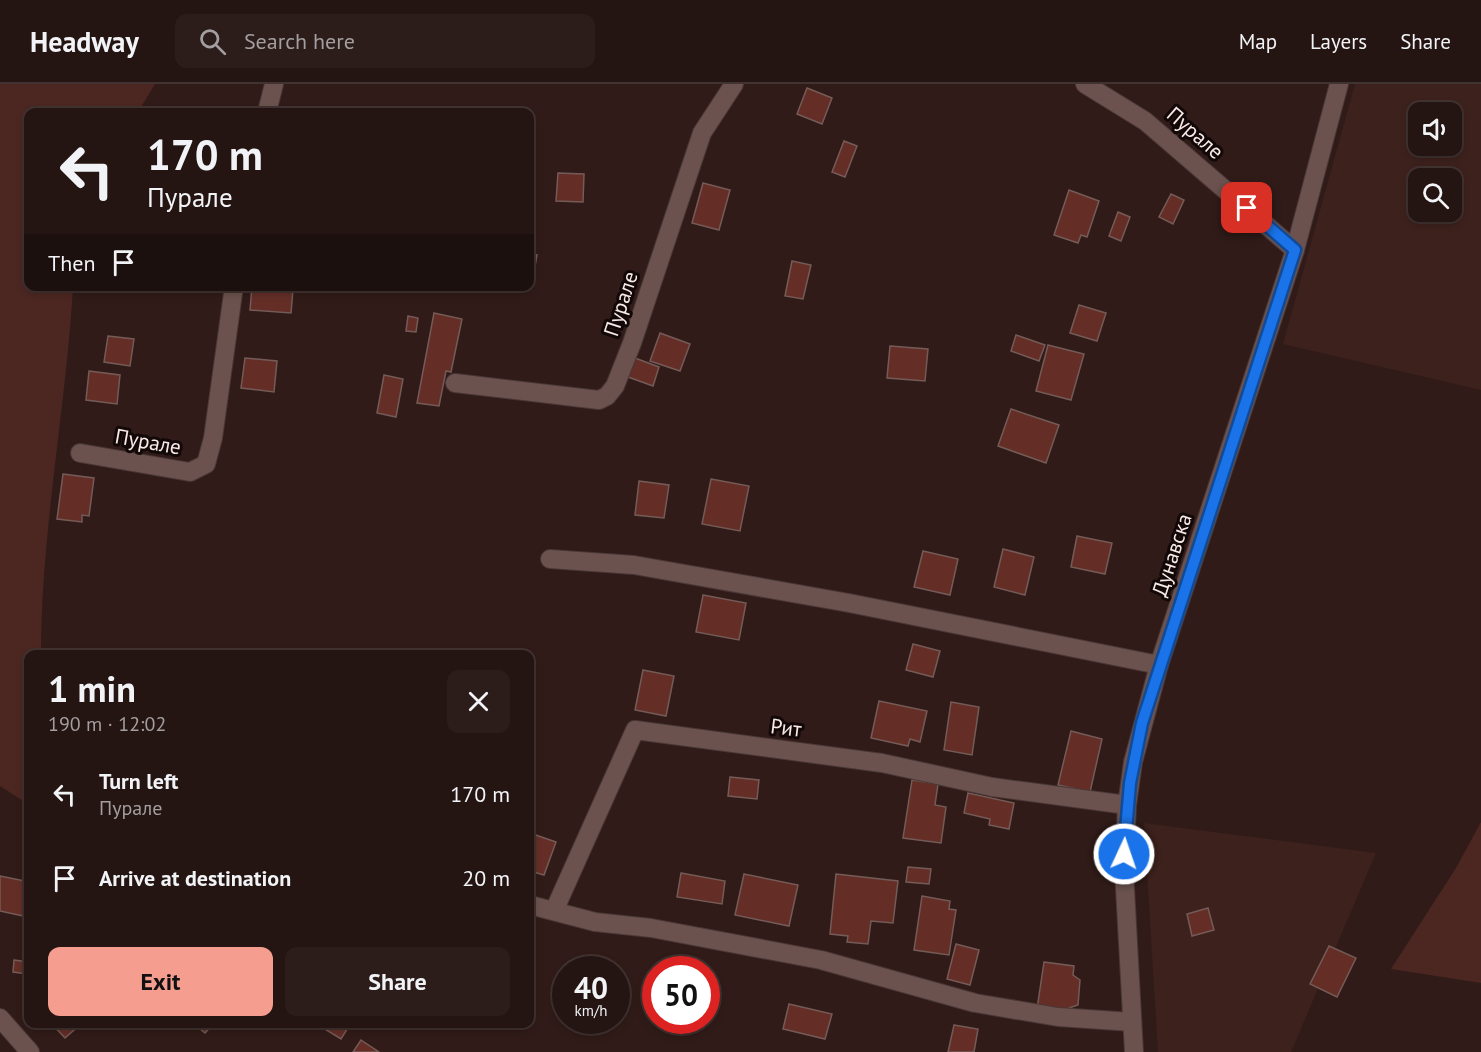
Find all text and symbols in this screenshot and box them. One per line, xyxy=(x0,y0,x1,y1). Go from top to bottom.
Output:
search box xyxy=(175,14,595,68)
text: Headway xyxy=(30,23,139,60)
icon: search xyxy=(196,25,229,58)
text: Search here xyxy=(244,27,355,55)
text: Map xyxy=(1239,28,1277,55)
text: Layers xyxy=(1310,28,1367,55)
text: Share xyxy=(1400,28,1451,55)
street label: Пурале xyxy=(1161,101,1229,165)
map controls xyxy=(1408,102,1462,222)
button: sound xyxy=(1408,102,1462,156)
text: 170 m xyxy=(147,127,263,182)
icon: left xyxy=(48,132,126,210)
button: search xyxy=(1408,168,1462,222)
text: Пурале xyxy=(147,180,233,214)
pin xyxy=(1221,182,1272,233)
icon: arrive xyxy=(1230,191,1263,224)
icon: arrive xyxy=(107,246,140,279)
text: Then xyxy=(48,249,95,277)
street label: Пурале xyxy=(597,268,644,340)
street label: Пурале xyxy=(113,422,183,461)
street label: Дунавска xyxy=(1145,510,1198,600)
text: 1 min xyxy=(48,665,136,712)
button: close xyxy=(447,670,510,733)
text: 190 m · 12:02 xyxy=(48,711,166,737)
street label: Рит xyxy=(769,712,804,743)
text: Turn left xyxy=(99,767,179,795)
icon: left xyxy=(48,778,81,811)
text: 170 m xyxy=(450,780,510,808)
text: Пурале xyxy=(99,795,162,821)
position arrow xyxy=(1092,822,1156,886)
icon: arrive xyxy=(48,862,81,895)
text: Arrive at destination xyxy=(99,864,291,892)
text: 20 m xyxy=(462,864,510,892)
button: Exit xyxy=(48,947,273,1016)
button: Share xyxy=(285,947,510,1016)
speed limit sign: 50 xyxy=(642,956,720,1034)
text: 40 xyxy=(574,968,608,1007)
text: km/h xyxy=(575,1001,607,1020)

